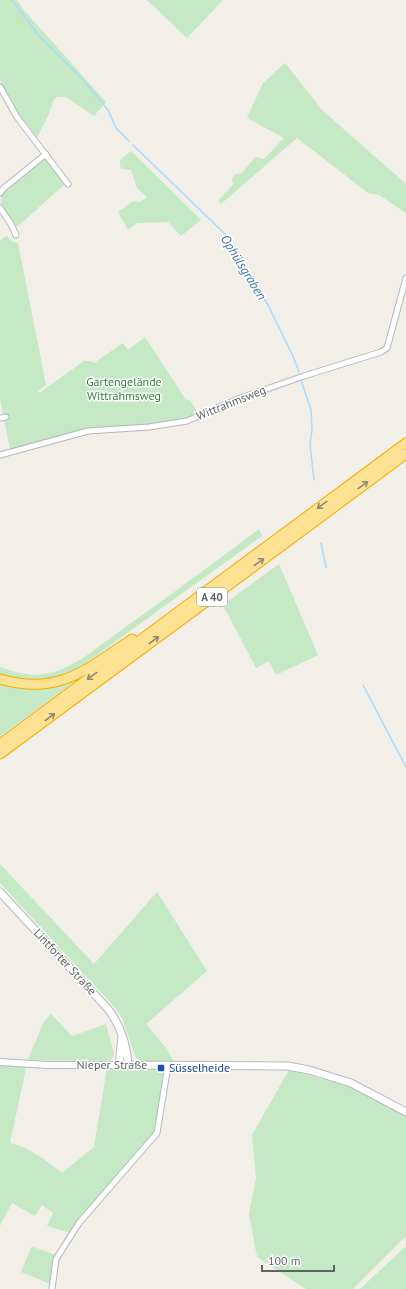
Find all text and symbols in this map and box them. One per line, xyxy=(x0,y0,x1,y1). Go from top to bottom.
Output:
water label: Ophülsgraben xyxy=(217,231,271,303)
park label: Gartengelände Wittrahmsweg xyxy=(86,374,162,403)
street label: Wittrahmsweg xyxy=(194,382,268,423)
one-way arrow xyxy=(358,481,369,489)
one-way arrow xyxy=(317,501,328,509)
one-way arrow xyxy=(253,558,264,566)
road number: A 40 xyxy=(197,588,227,606)
one-way arrow xyxy=(148,636,159,644)
one-way arrow xyxy=(86,672,97,680)
one-way arrow xyxy=(44,713,55,721)
street label: Lintforter Straße xyxy=(31,925,100,998)
street label: Nieper Straße xyxy=(77,1057,147,1072)
place label: Süsselheide xyxy=(169,1060,230,1075)
marker: Süsselheide xyxy=(156,1063,166,1073)
scale bar xyxy=(262,1247,334,1273)
text: 100 m xyxy=(268,1253,301,1268)

